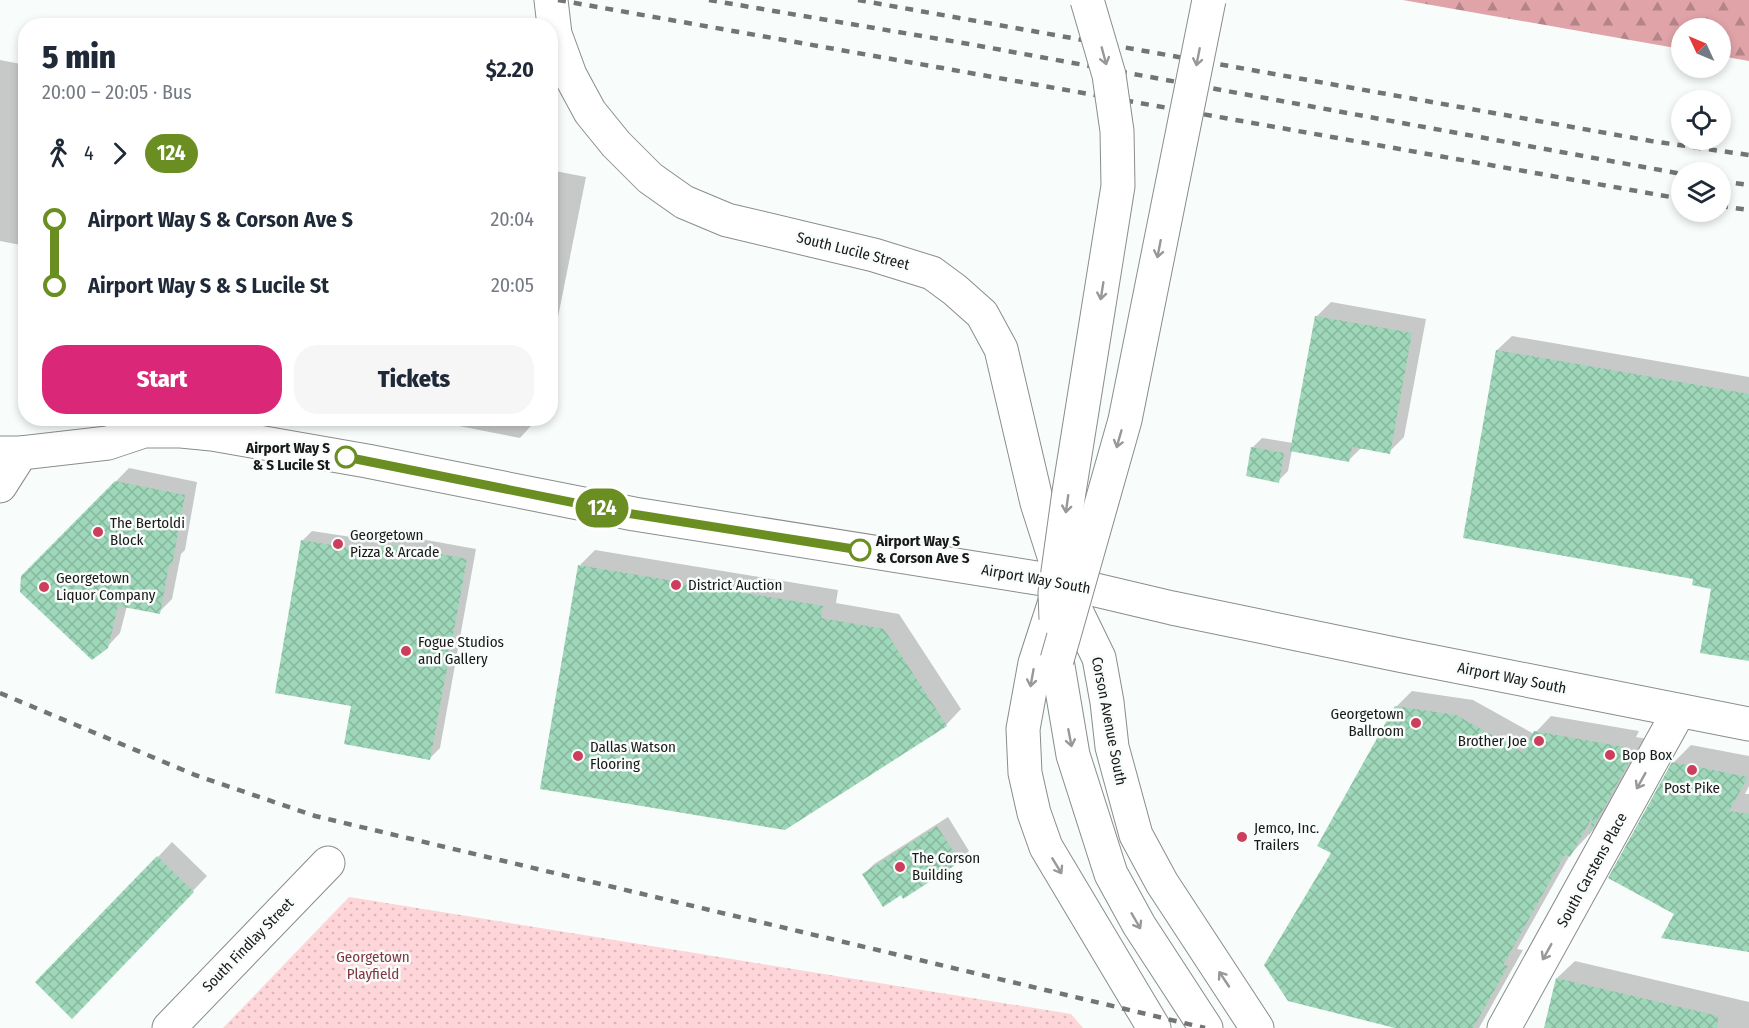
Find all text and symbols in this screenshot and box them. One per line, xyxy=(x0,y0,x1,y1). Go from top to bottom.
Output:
north arrow xyxy=(1671,18,1731,78)
map controls xyxy=(1671,18,1731,222)
text: 5 min xyxy=(42,37,116,77)
one-way arrow xyxy=(1099,46,1110,65)
one-way arrow xyxy=(1192,47,1203,67)
text: $2.20 xyxy=(486,56,534,83)
text: 20:00 – 20:05 · Bus xyxy=(42,80,192,104)
button: locate xyxy=(1671,90,1731,150)
icon: walk xyxy=(42,137,75,170)
icon: forward xyxy=(103,137,136,170)
text: 124 xyxy=(157,140,186,166)
text: 4 xyxy=(84,141,94,165)
button: layers xyxy=(1671,162,1731,222)
text: Airport Way S & Corson Ave S xyxy=(88,206,353,233)
text: 20:04 xyxy=(490,207,534,231)
street label: South Lucile Street xyxy=(795,228,911,274)
one-way arrow xyxy=(1153,238,1164,258)
text: Airport Way S & S Lucile St xyxy=(88,272,329,299)
text: 20:05 xyxy=(491,273,534,297)
one-way arrow xyxy=(1096,280,1107,300)
button: Start xyxy=(42,345,282,414)
button: Tickets xyxy=(294,345,534,414)
one-way arrow xyxy=(1113,429,1125,448)
place label: Airport Way S & S Lucile St xyxy=(245,439,331,474)
marker: Airport Way S & S Lucile St xyxy=(335,446,357,468)
line badge: 124 xyxy=(568,488,636,528)
one-way arrow xyxy=(1061,493,1072,513)
text: 124 xyxy=(588,495,616,521)
place label: The Bertoldi Block xyxy=(110,514,185,549)
marker: The Bertoldi Block xyxy=(91,525,105,539)
place label: Georgetown Pizza & Arcade xyxy=(350,526,439,561)
place label: Airport Way S & Corson Ave S xyxy=(875,532,970,567)
marker: Georgetown Pizza & Arcade xyxy=(331,537,345,551)
marker: Airport Way S & Corson Ave S xyxy=(849,539,871,561)
street label: Airport Way South xyxy=(980,561,1092,597)
place label: Georgetown Liquor Company xyxy=(56,569,156,604)
place label: District Auction xyxy=(688,576,782,594)
marker: District Auction xyxy=(669,578,683,592)
marker: Georgetown Liquor Company xyxy=(37,580,51,594)
place label: Fogue Studios and Gallery xyxy=(418,633,504,668)
marker: Fogue Studios and Gallery xyxy=(399,644,413,658)
street label: Corson Avenue South xyxy=(1088,655,1130,787)
street label: Airport Way South xyxy=(1456,659,1568,697)
one-way arrow xyxy=(1026,667,1037,687)
place label: Georgetown Ballroom xyxy=(1331,705,1404,740)
marker: Georgetown Ballroom xyxy=(1409,716,1423,730)
one-way arrow xyxy=(1065,728,1076,748)
place label: Brother Joe xyxy=(1458,732,1527,750)
marker: Brother Joe xyxy=(1532,734,1546,748)
place label: Dallas Watson Flooring xyxy=(590,738,676,773)
place label: Bop Box xyxy=(1622,746,1673,764)
marker: Bop Box xyxy=(1603,748,1617,762)
marker: Dallas Watson Flooring xyxy=(571,749,585,763)
marker: Post Pike xyxy=(1685,763,1699,777)
one-way arrow xyxy=(1635,772,1647,789)
place label: Post Pike xyxy=(1664,779,1720,797)
street label: South Carstens Place xyxy=(1553,810,1631,930)
place label: Jemco, Inc. Trailers xyxy=(1254,819,1319,854)
marker: Jemco, Inc. Trailers xyxy=(1235,830,1249,844)
place label: The Corson Building xyxy=(912,849,980,884)
one-way arrow xyxy=(1051,857,1063,874)
marker: The Corson Building xyxy=(893,860,907,874)
street label: South Findlay Street xyxy=(199,894,297,996)
one-way arrow xyxy=(1131,912,1143,929)
one-way arrow xyxy=(1540,943,1552,960)
park label: Georgetown Playfield xyxy=(336,948,410,983)
one-way arrow xyxy=(1218,971,1231,988)

